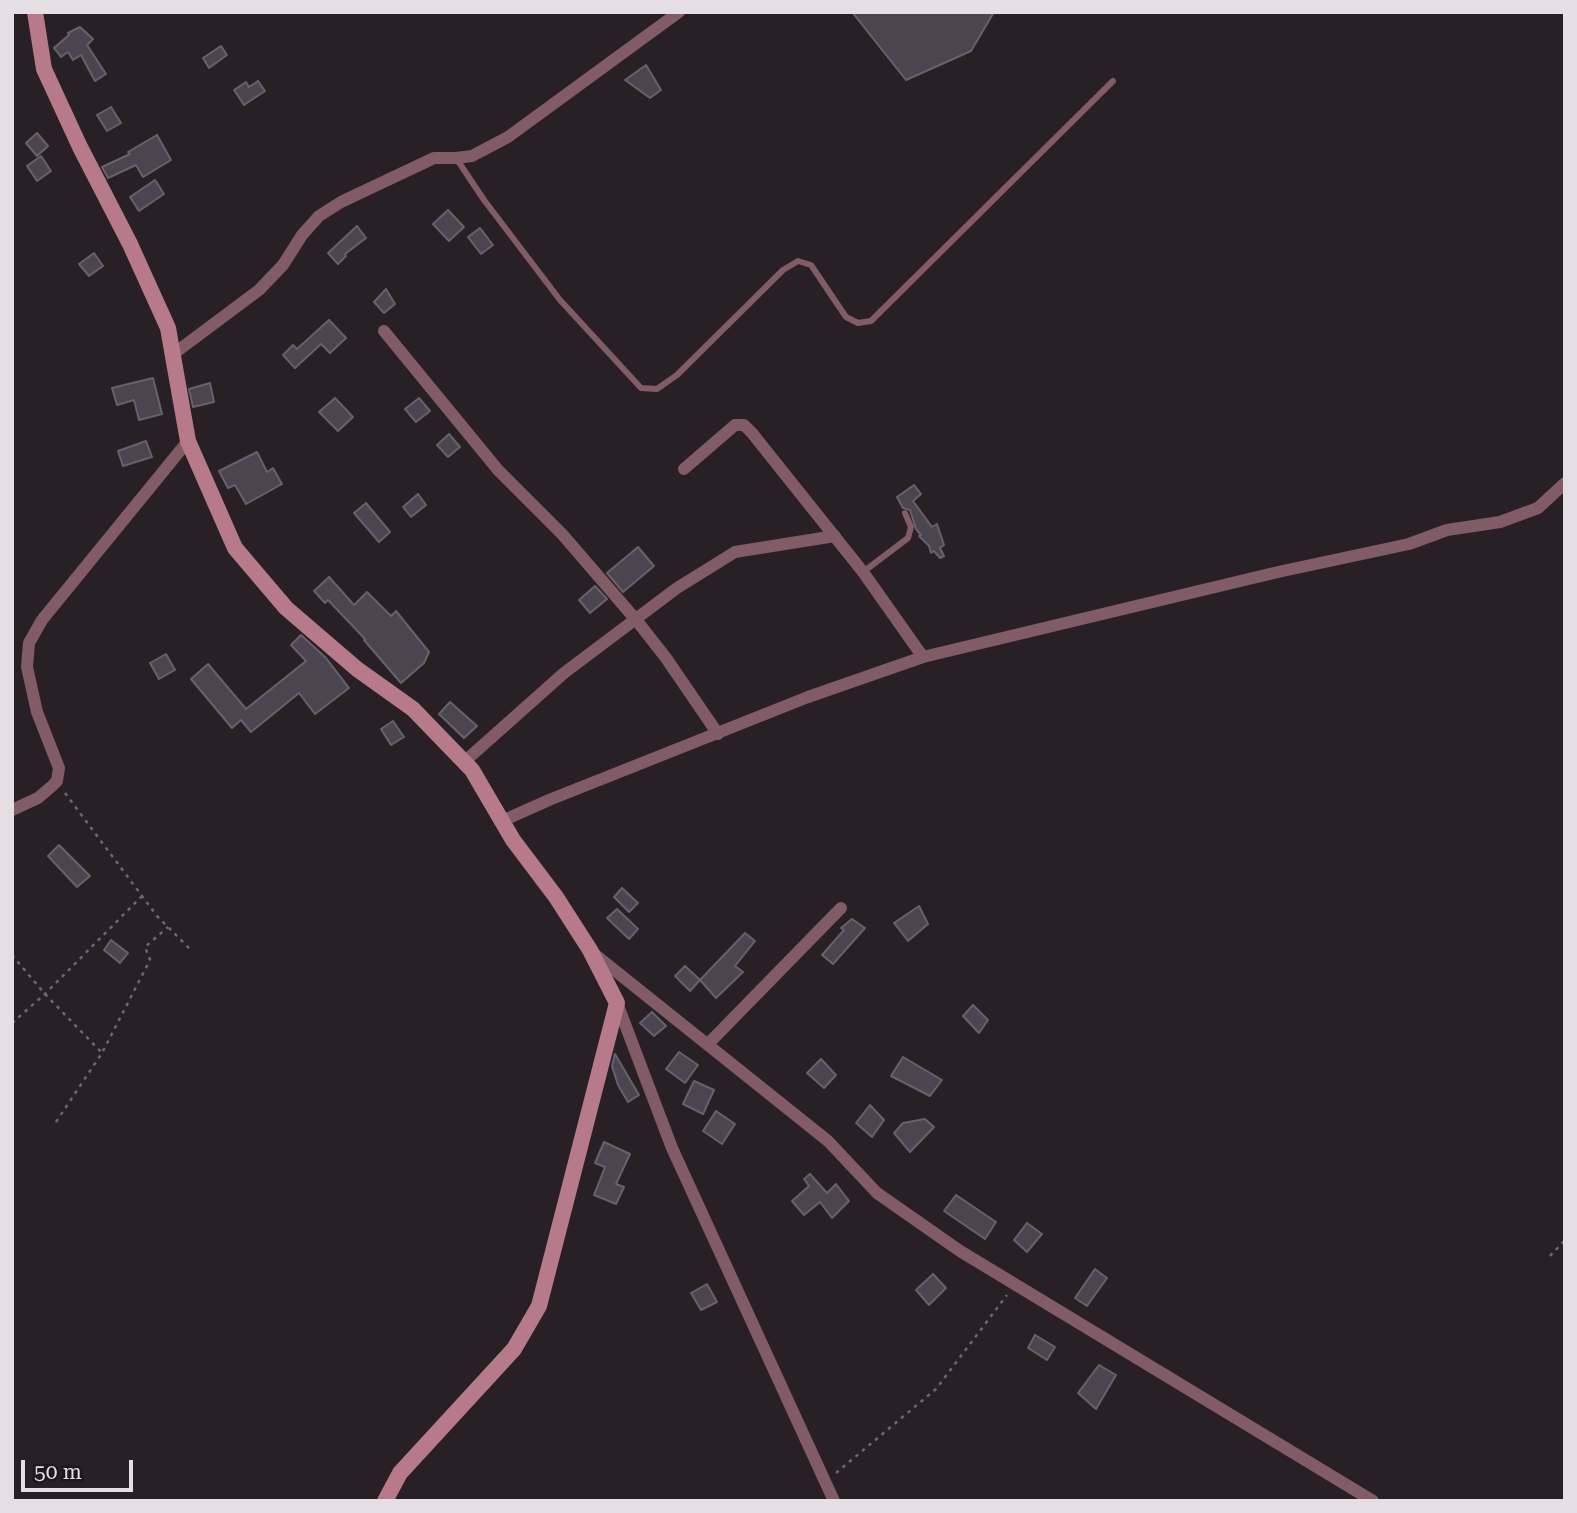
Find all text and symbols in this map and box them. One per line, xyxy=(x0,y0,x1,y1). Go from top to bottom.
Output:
scale bar xyxy=(24,1446,136,1490)
text: 50 m xyxy=(34,1460,82,1484)

